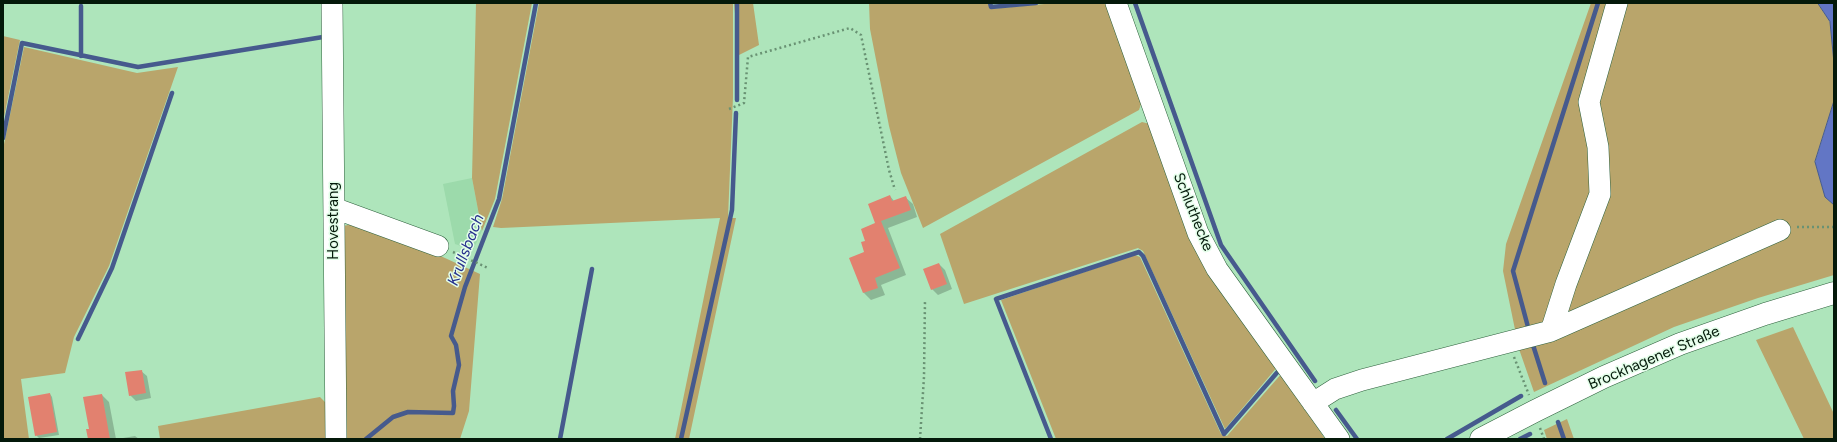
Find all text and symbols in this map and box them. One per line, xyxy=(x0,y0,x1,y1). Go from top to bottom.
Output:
street label: Schluthecke xyxy=(1169,170,1217,254)
street label: Hovestrang xyxy=(325,182,343,260)
water label: Krullsbach xyxy=(444,211,488,289)
street label: Brockhagener Straße xyxy=(1586,322,1722,394)

